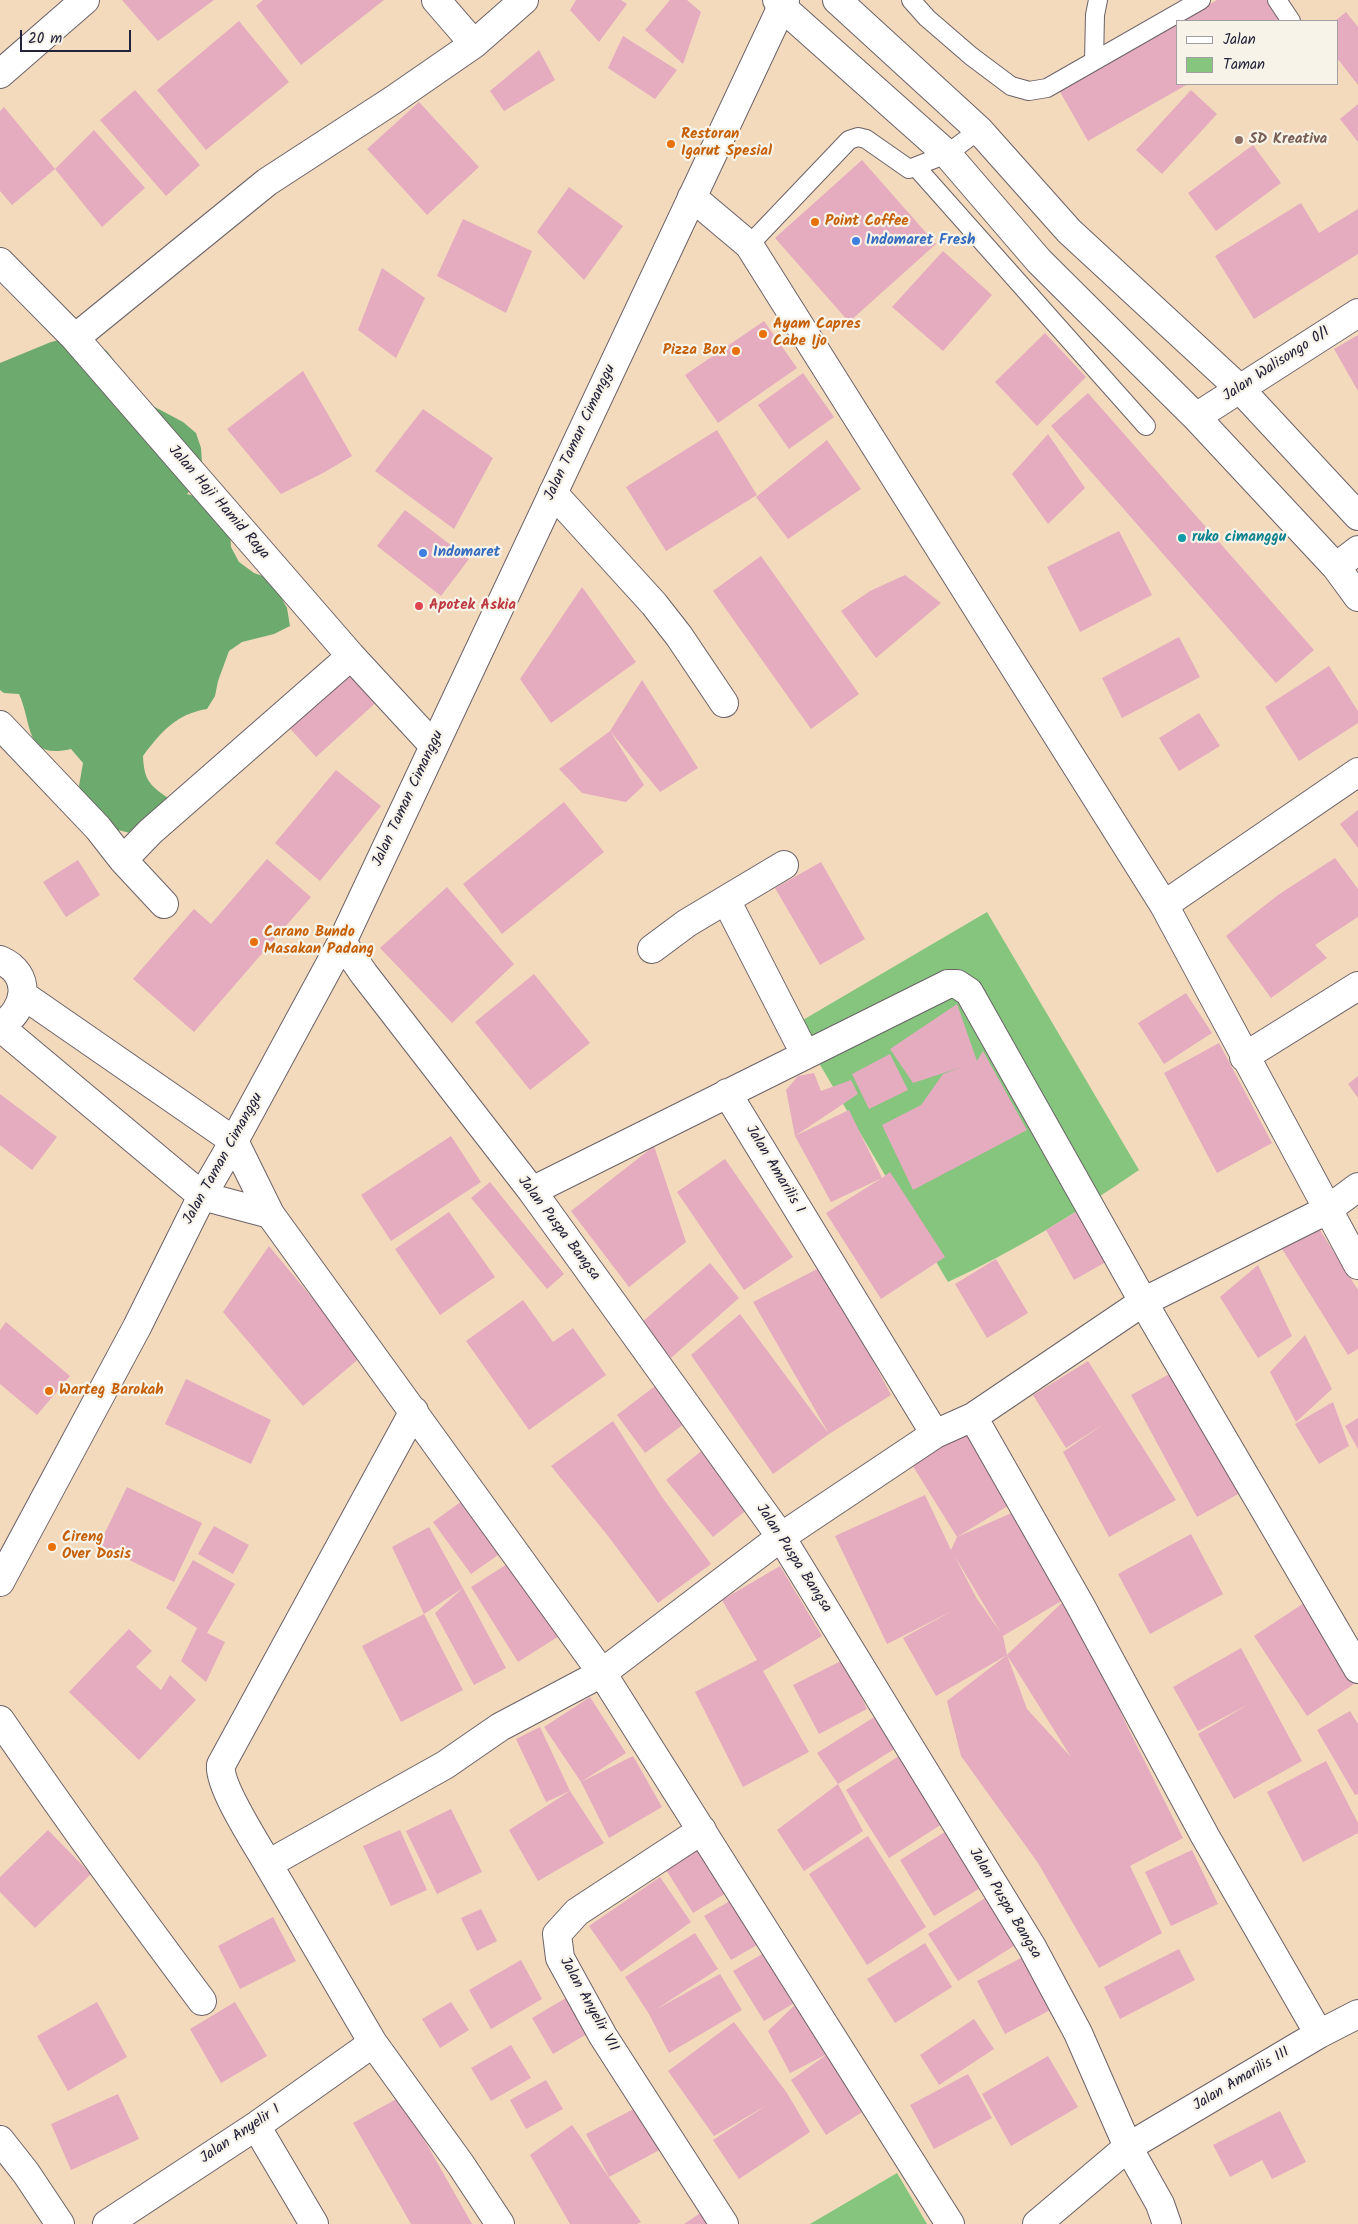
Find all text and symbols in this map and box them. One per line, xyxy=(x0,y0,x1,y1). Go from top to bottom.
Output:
scale bar xyxy=(22,20,134,52)
legend xyxy=(1176,20,1338,85)
text: 20 m xyxy=(28,27,62,51)
text: Jalan xyxy=(1223,28,1256,52)
text: Taman xyxy=(1223,53,1265,77)
place label: Restoran Igarut Spesial xyxy=(681,126,772,161)
place label: SD Kreativa xyxy=(1249,131,1327,149)
marker: SD Kreativa xyxy=(1233,134,1245,146)
marker: Restoran Igarut Spesial xyxy=(665,138,677,150)
place label: Point Coffee xyxy=(825,213,909,231)
marker: Point Coffee xyxy=(809,216,821,228)
place label: Indomaret Fresh xyxy=(866,232,975,250)
marker: Indomaret Fresh xyxy=(850,235,862,247)
place label: Ayam Capres Cabe Ijo xyxy=(773,316,861,351)
street label: Jalan Walisongo 0/1 xyxy=(1220,324,1334,406)
marker: Ayam Capres Cabe Ijo xyxy=(757,328,769,340)
place label: Pizza Box xyxy=(663,342,726,360)
marker: Pizza Box xyxy=(730,345,742,357)
street label: Jalan Taman Cimanggu xyxy=(542,362,620,504)
street label: Jalan Haji Hamid Raya xyxy=(164,442,272,564)
place label: ruko cimanggu xyxy=(1192,529,1286,547)
marker: ruko cimanggu xyxy=(1176,532,1188,544)
place label: Indomaret xyxy=(433,544,500,562)
marker: Indomaret xyxy=(417,547,429,559)
place label: Apotek Askia xyxy=(429,597,516,615)
marker: Apotek Askia xyxy=(413,600,425,612)
street label: Jalan Taman Cimanggu xyxy=(370,728,448,870)
place label: Carano Bundo Masakan Padang xyxy=(264,924,374,959)
marker: Carano Bundo Masakan Padang xyxy=(248,936,260,948)
street label: Jalan Taman Cimanggu xyxy=(180,1090,268,1228)
street label: Jalan Amarilis I xyxy=(741,1123,807,1217)
street label: Jalan Puspa Bangsa xyxy=(513,1173,603,1285)
place label: Warteg Barokah xyxy=(59,1382,164,1400)
marker: Warteg Barokah xyxy=(43,1385,55,1397)
street label: Jalan Puspa Bangsa xyxy=(751,1501,835,1617)
place label: Cireng Over Dosis xyxy=(62,1529,131,1564)
marker: Cireng Over Dosis xyxy=(46,1541,58,1553)
street label: Jalan Puspa Bangsa xyxy=(964,1845,1044,1963)
street label: Jalan Anyelir VII xyxy=(555,1955,621,2055)
street label: Jalan Amarilis III xyxy=(1191,2044,1293,2116)
street label: Jalan Anyelir I xyxy=(198,2102,284,2168)

